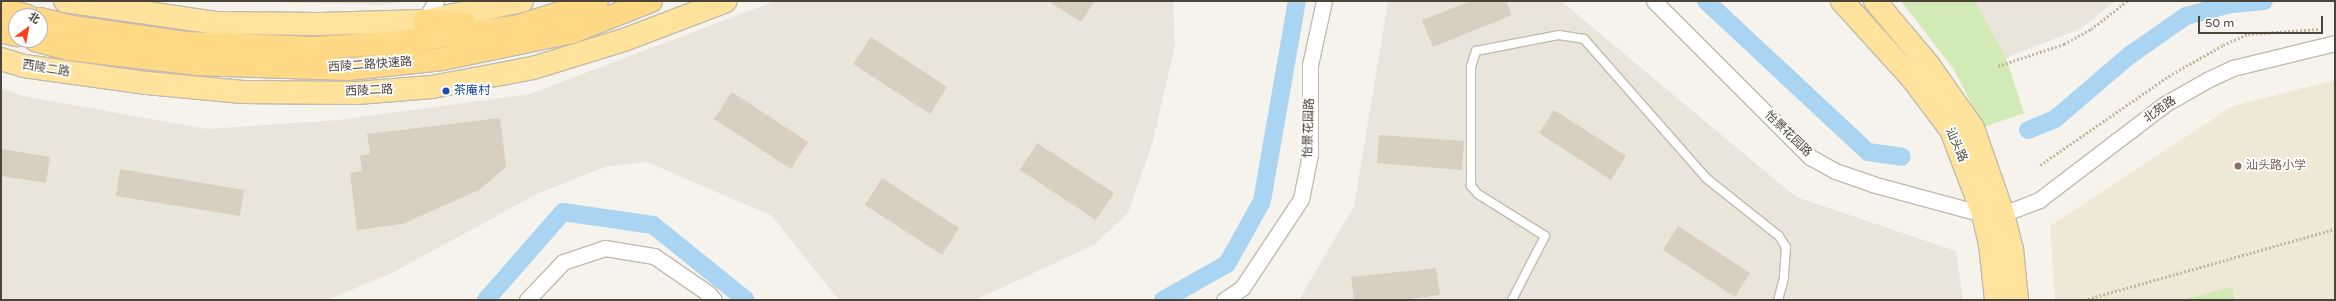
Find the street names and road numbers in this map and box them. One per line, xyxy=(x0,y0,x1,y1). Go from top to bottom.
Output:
street label: 西陵二路快速路 xyxy=(328,55,412,75)
street label: 西陵二路 xyxy=(21,58,71,80)
street label: 西陵二路 xyxy=(345,83,393,99)
street label: 北苑路 xyxy=(2141,94,2179,126)
street label: 怡景花园路 xyxy=(1301,98,1317,158)
street label: 怡景花园路 xyxy=(1761,108,1815,160)
street label: 汕头路 xyxy=(1942,126,1970,164)

